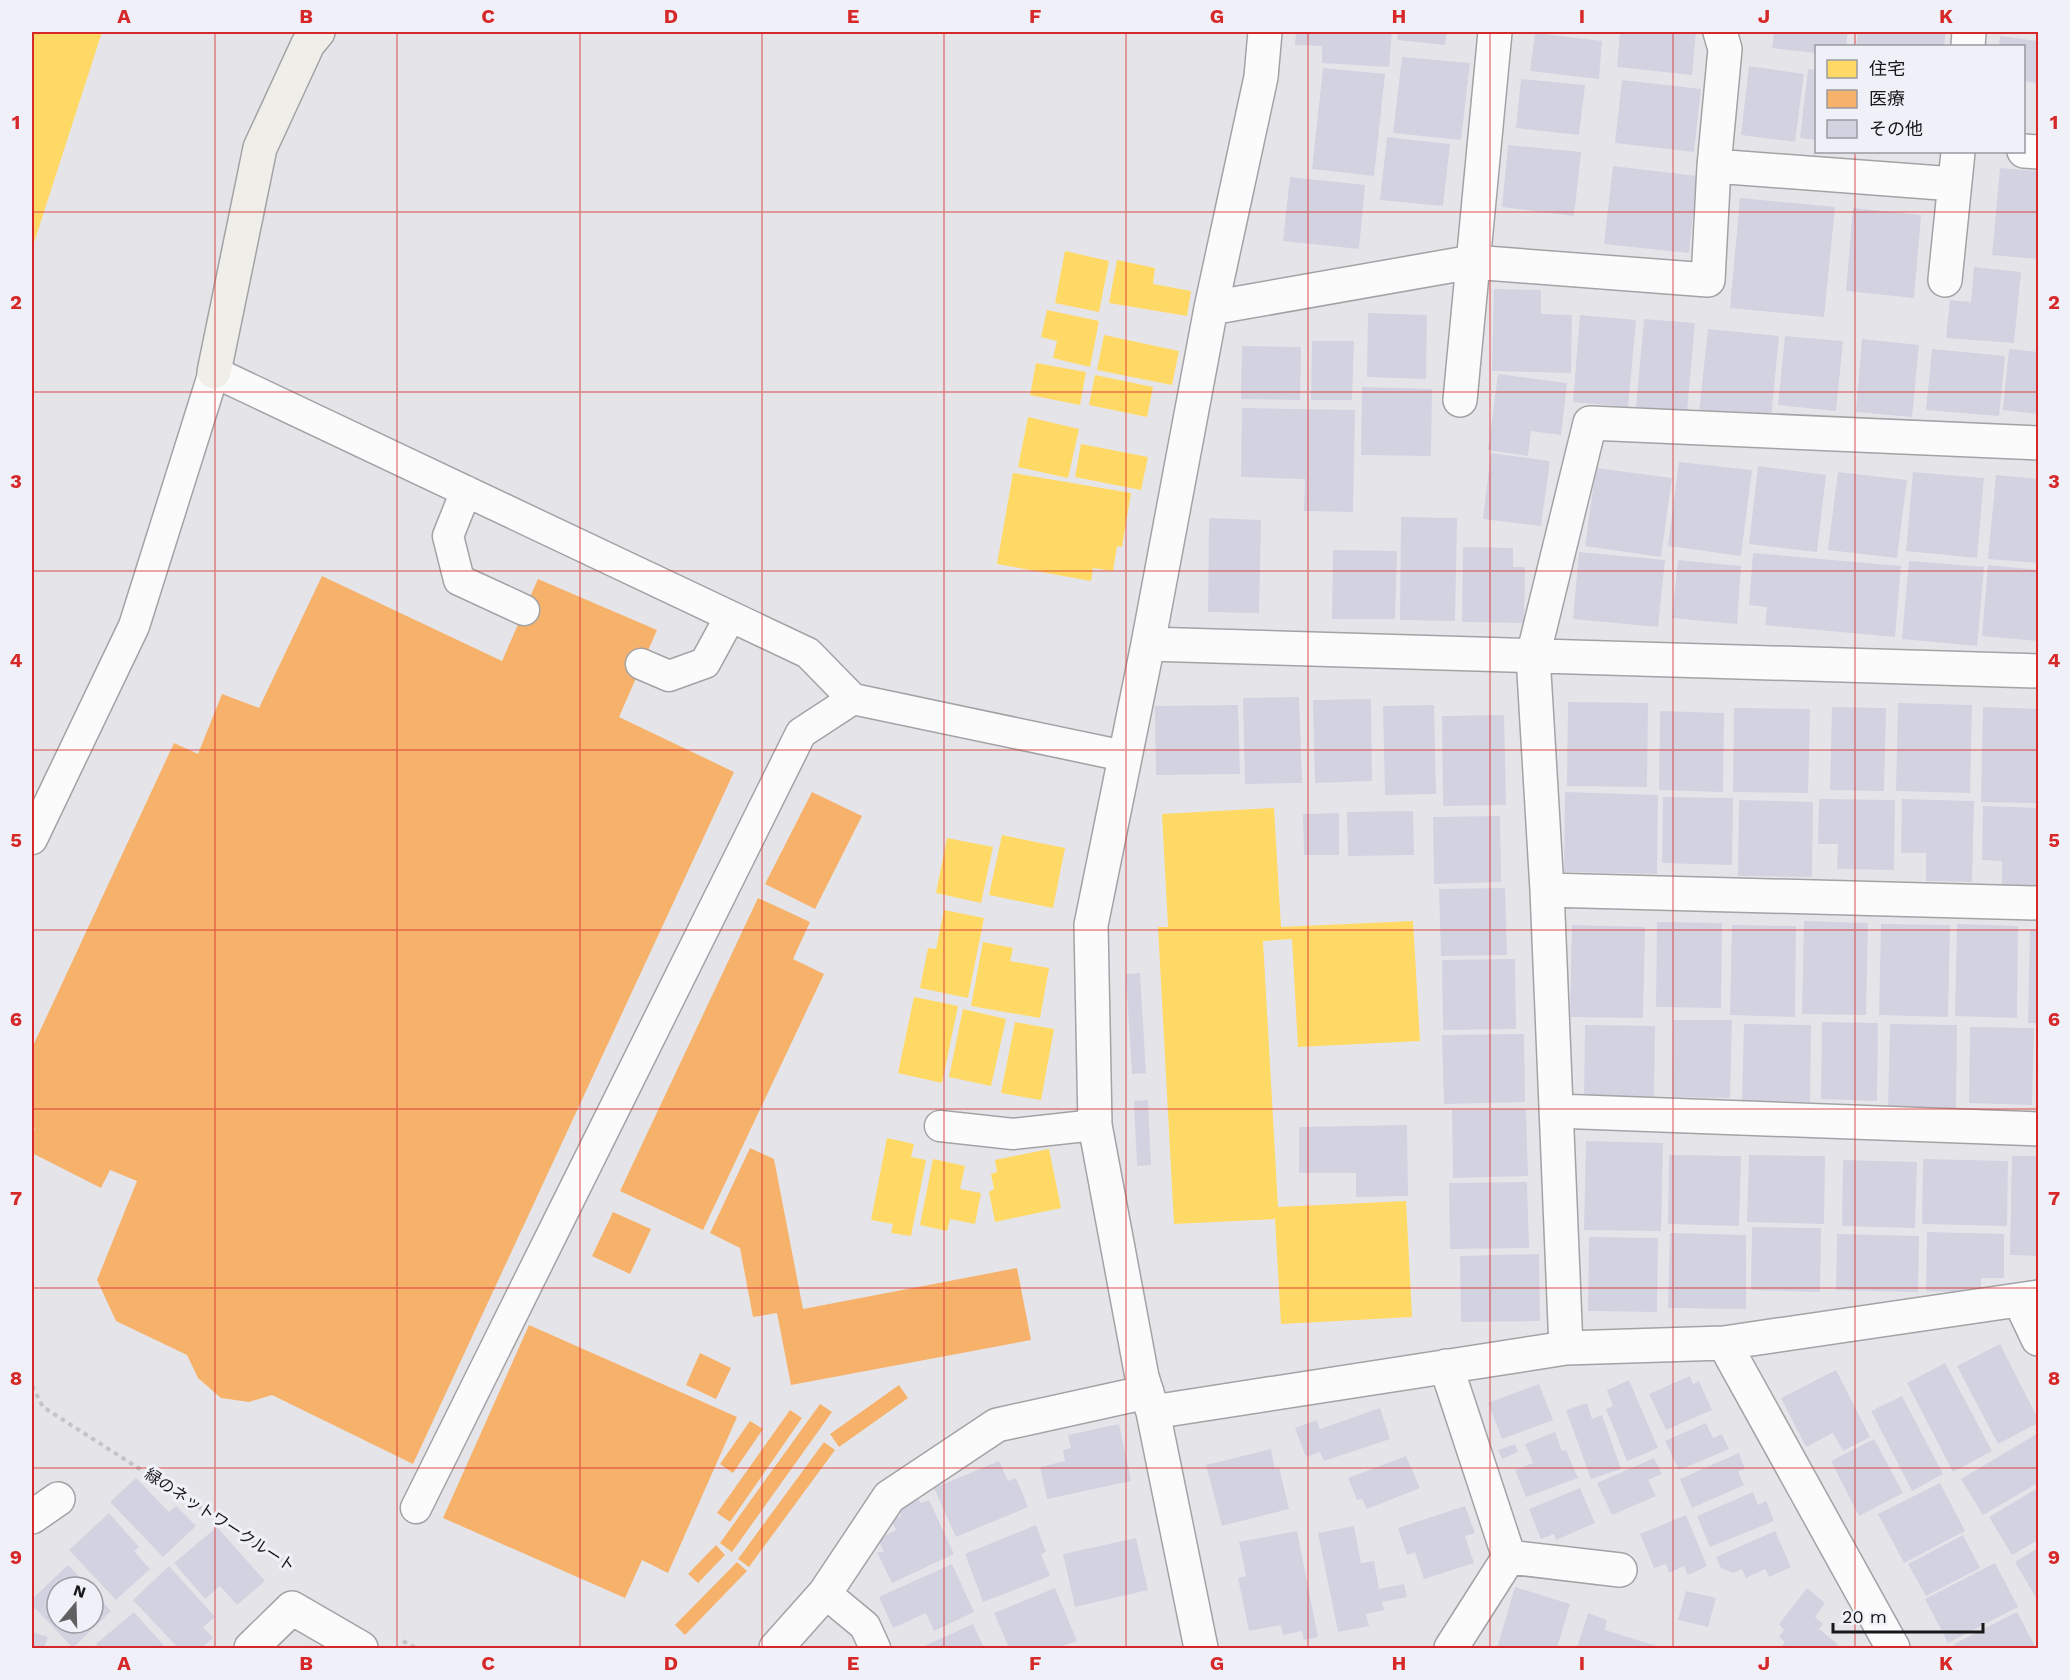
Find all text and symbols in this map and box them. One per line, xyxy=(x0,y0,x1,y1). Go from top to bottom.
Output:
text: A xyxy=(117,4,131,28)
text: B xyxy=(299,4,313,28)
text: C xyxy=(481,4,495,28)
text: D xyxy=(664,4,678,28)
text: E xyxy=(847,4,859,28)
text: F xyxy=(1029,4,1041,28)
text: G xyxy=(1210,4,1224,28)
text: H xyxy=(1392,4,1406,28)
text: I xyxy=(1579,4,1585,28)
text: J xyxy=(1758,4,1770,28)
text: K xyxy=(1939,4,1953,28)
legend xyxy=(1815,45,2025,153)
text: 住宅 xyxy=(1869,58,1905,79)
text: 医療 xyxy=(1869,88,1905,109)
text: 1 xyxy=(12,110,20,134)
text: 1 xyxy=(2050,110,2058,134)
text: その他 xyxy=(1869,118,1923,139)
text: 2 xyxy=(10,290,22,314)
text: 2 xyxy=(2048,290,2060,314)
text: 3 xyxy=(10,469,22,493)
text: 3 xyxy=(2048,469,2060,493)
text: 4 xyxy=(10,648,23,672)
text: 4 xyxy=(2048,648,2061,672)
text: 5 xyxy=(10,828,22,852)
text: 5 xyxy=(2048,828,2060,852)
text: 6 xyxy=(10,1007,22,1031)
text: 6 xyxy=(2048,1007,2060,1031)
text: 7 xyxy=(10,1186,22,1210)
text: 7 xyxy=(2048,1186,2060,1210)
text: 8 xyxy=(10,1366,22,1390)
text: 8 xyxy=(2048,1366,2060,1390)
street label: 緑のネットワークルート xyxy=(141,1464,299,1576)
text: 9 xyxy=(10,1545,22,1569)
text: 9 xyxy=(2048,1545,2060,1569)
north arrow xyxy=(45,1575,105,1635)
text: N xyxy=(71,1580,88,1602)
scale bar xyxy=(1833,1596,1983,1634)
text: 20 m xyxy=(1842,1606,1887,1627)
text: A xyxy=(117,1651,131,1675)
text: B xyxy=(299,1651,313,1675)
text: C xyxy=(481,1651,495,1675)
text: D xyxy=(664,1651,678,1675)
text: E xyxy=(847,1651,859,1675)
text: F xyxy=(1029,1651,1041,1675)
text: G xyxy=(1210,1651,1224,1675)
text: H xyxy=(1392,1651,1406,1675)
text: I xyxy=(1579,1651,1585,1675)
text: J xyxy=(1758,1651,1770,1675)
text: K xyxy=(1939,1651,1953,1675)

